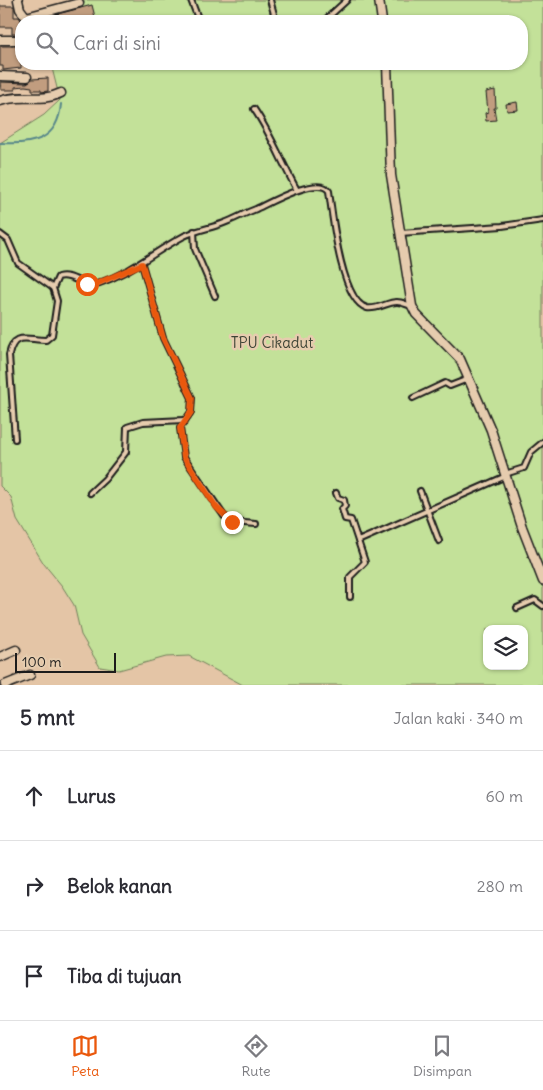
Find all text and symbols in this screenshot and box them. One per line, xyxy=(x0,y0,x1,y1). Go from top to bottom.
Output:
search box xyxy=(15,15,528,70)
icon: search xyxy=(33,29,61,57)
text: Cari di sini xyxy=(73,31,161,55)
route start xyxy=(76,273,99,296)
park label: TPU Cikadut xyxy=(231,333,313,352)
route end xyxy=(221,511,244,534)
map controls xyxy=(483,625,528,670)
button: layers xyxy=(483,625,528,670)
scale bar xyxy=(15,650,116,673)
text: 100 m xyxy=(22,653,62,671)
text: 5 mnt xyxy=(20,704,75,731)
text: Jalan kaki · 340 m xyxy=(393,708,523,728)
icon: ahead xyxy=(20,782,48,810)
text: Lurus xyxy=(67,784,116,808)
text: 60 m xyxy=(485,786,523,806)
icon: right xyxy=(20,872,48,900)
text: Belok kanan xyxy=(67,874,172,898)
text: 280 m xyxy=(477,876,523,896)
icon: arrive xyxy=(20,962,48,990)
text: Tiba di tujuan xyxy=(67,964,182,988)
tab: Peta xyxy=(71,1032,99,1080)
tab: Rute xyxy=(242,1032,271,1080)
tab: Disimpan xyxy=(413,1032,472,1080)

